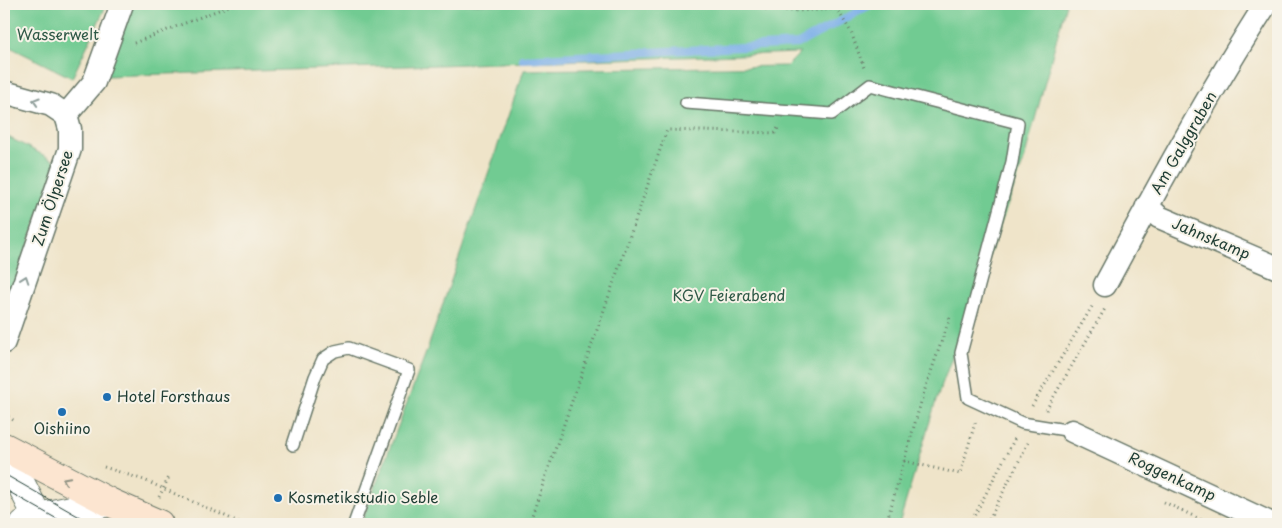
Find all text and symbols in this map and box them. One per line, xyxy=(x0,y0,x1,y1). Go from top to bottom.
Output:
park label: Wasserwelt xyxy=(17,22,99,45)
street label: Am Galggraben xyxy=(1144,86,1222,198)
one-way arrow xyxy=(33,96,41,106)
street label: Zum Ölpersee xyxy=(25,147,78,248)
street label: Jahnskamp xyxy=(1169,211,1254,264)
one-way arrow xyxy=(20,275,30,284)
park label: KGV Feierabend xyxy=(673,283,785,306)
place label: Hotel Forsthaus xyxy=(117,384,230,407)
marker: Hotel Forsthaus xyxy=(101,391,113,403)
marker: Oishiino xyxy=(56,406,68,418)
place label: Oishiino xyxy=(33,416,91,439)
street label: Roggenkamp xyxy=(1125,445,1220,506)
one-way arrow xyxy=(62,476,71,486)
place label: Kosmetikstudio Seble xyxy=(288,485,439,508)
marker: Kosmetikstudio Seble xyxy=(272,492,284,504)

